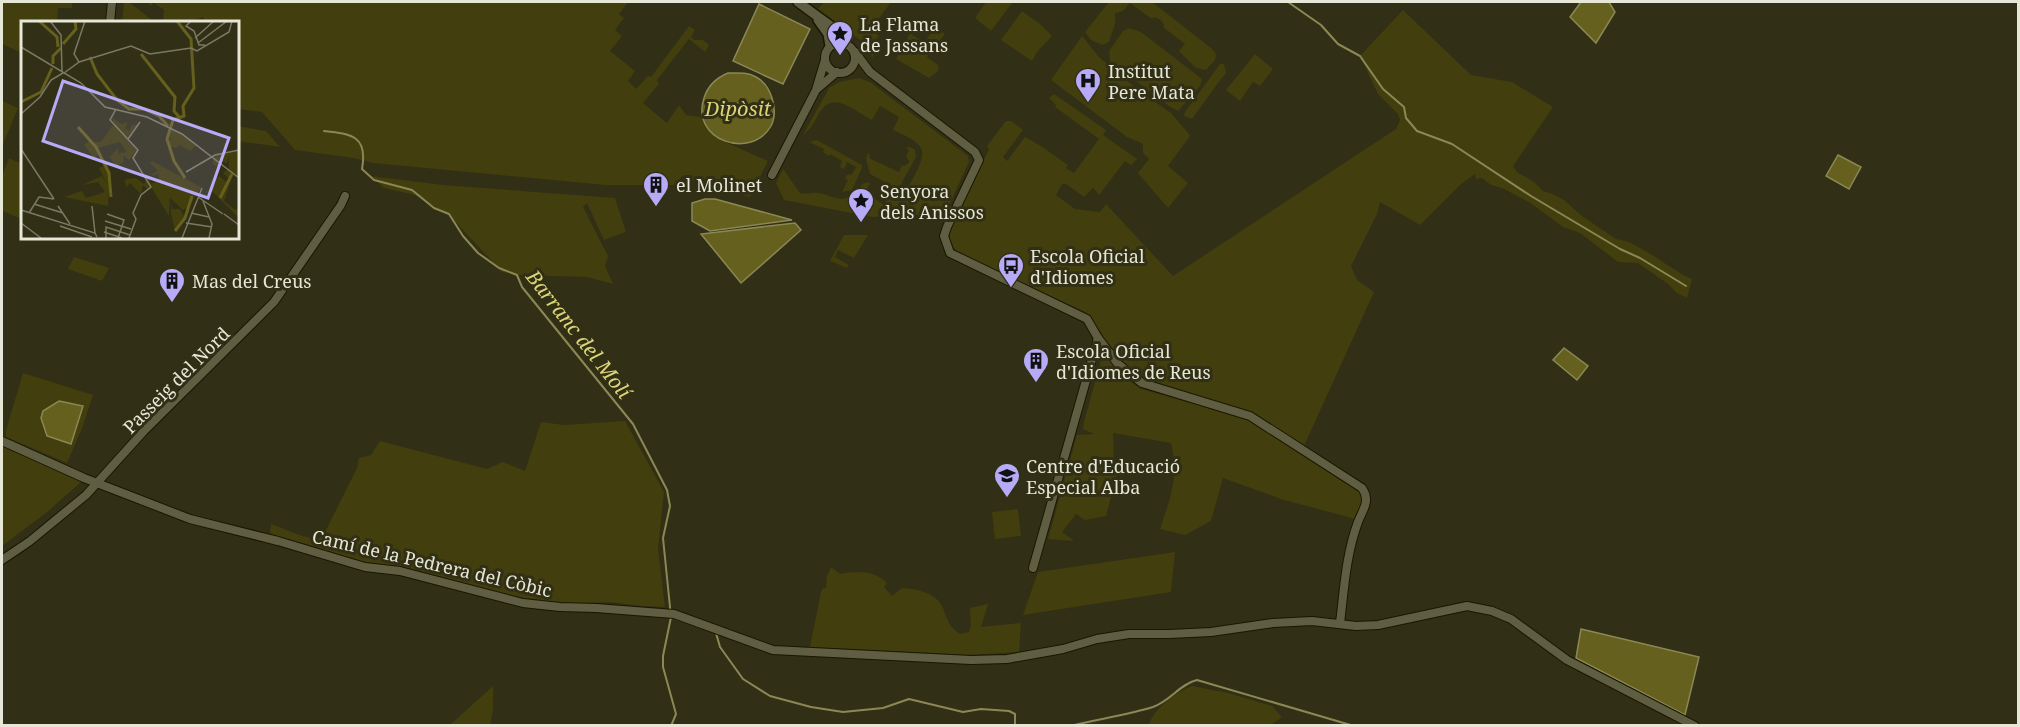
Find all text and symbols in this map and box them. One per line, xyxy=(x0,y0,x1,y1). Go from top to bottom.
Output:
place label: La Flama de Jassans xyxy=(860,12,948,57)
place icon: La Flama de Jassans xyxy=(825,19,855,57)
inset map xyxy=(21,21,238,238)
place label: Institut Pere Mata xyxy=(1108,59,1195,104)
hospital icon: Institut Pere Mata xyxy=(1073,66,1103,104)
water label: Dipòsit xyxy=(704,95,772,122)
building icon: el Molinet xyxy=(641,170,671,208)
place label: el Molinet xyxy=(676,173,762,197)
place label: Senyora dels Anissos xyxy=(880,179,984,224)
place icon: Senyora dels Anissos xyxy=(846,186,876,224)
place label: Escola Oficial d'Idiomes xyxy=(1030,244,1145,289)
bus stop icon: Escola Oficial d'Idiomes xyxy=(996,251,1026,289)
water label: Barranc del Molí xyxy=(520,263,639,406)
building icon: Mas del Creus xyxy=(157,266,187,304)
place label: Mas del Creus xyxy=(192,269,311,293)
street label: Passeig del Nord xyxy=(117,321,235,439)
place label: Escola Oficial d'Idiomes de Reus xyxy=(1056,339,1211,384)
building icon: Escola Oficial d'Idiomes de Reus xyxy=(1021,346,1051,384)
place label: Centre d'Educació Especial Alba xyxy=(1026,454,1180,499)
school or university icon: Centre d'Educació Especial Alba xyxy=(992,461,1022,499)
street label: Camí de la Pedrera del Còbic xyxy=(310,524,554,602)

